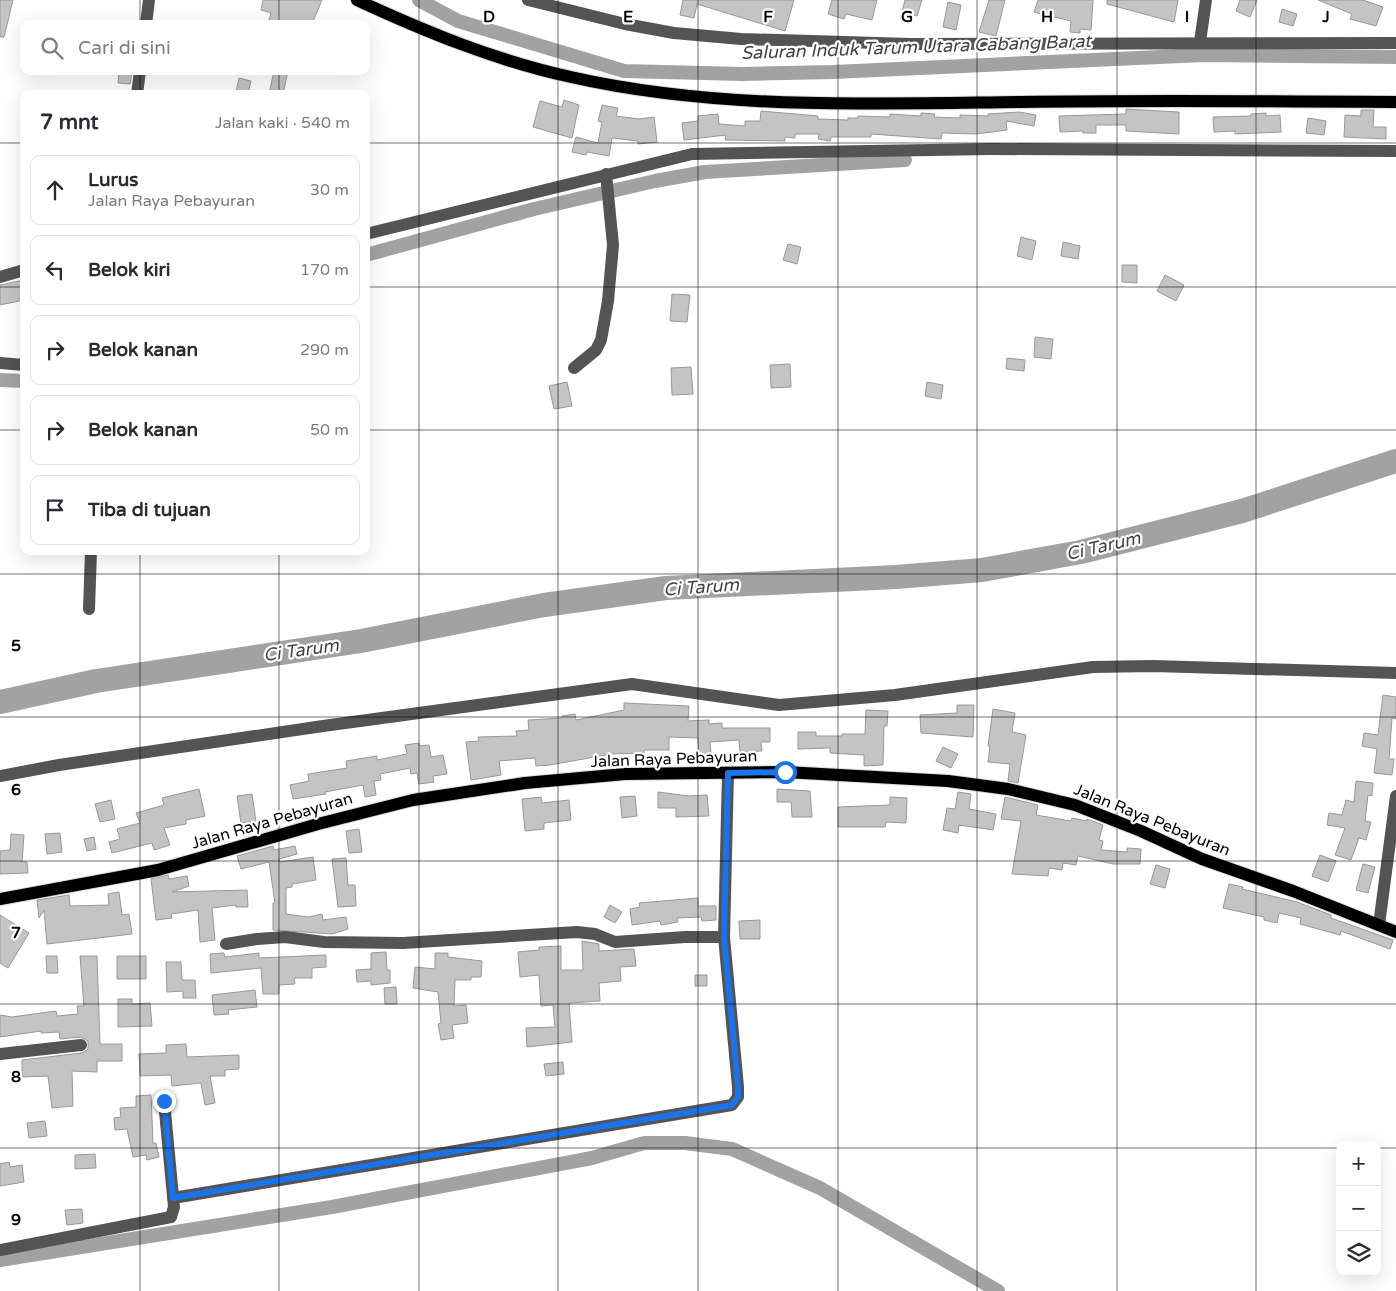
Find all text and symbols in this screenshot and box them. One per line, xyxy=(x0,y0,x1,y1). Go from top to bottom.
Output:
text: D xyxy=(483,7,495,27)
text: E xyxy=(623,7,633,27)
text: F xyxy=(763,7,773,27)
text: G xyxy=(901,7,913,27)
text: H xyxy=(1041,7,1053,27)
text: I xyxy=(1185,7,1189,27)
text: J xyxy=(1321,7,1330,27)
search box xyxy=(20,20,370,75)
water label: Saluran Induk Tarum Utara Cabang Barat xyxy=(741,30,1094,64)
icon: search xyxy=(38,34,66,62)
text: Cari di sini xyxy=(78,37,171,59)
text: 7 mnt xyxy=(40,110,99,135)
text: Jalan kaki · 540 m xyxy=(215,113,350,133)
text: Lurus xyxy=(88,169,138,191)
icon: ahead xyxy=(41,176,69,204)
text: 30 m xyxy=(310,180,349,200)
text: Jalan Raya Pebayuran xyxy=(88,191,255,211)
icon: left xyxy=(41,256,69,284)
text: Belok kiri xyxy=(88,259,171,281)
text: 170 m xyxy=(300,260,349,280)
icon: right xyxy=(41,336,69,364)
text: Belok kanan xyxy=(88,339,198,361)
text: 290 m xyxy=(300,340,349,360)
icon: right xyxy=(41,416,69,444)
text: Belok kanan xyxy=(88,419,198,441)
text: 50 m xyxy=(310,420,349,440)
icon: arrive xyxy=(41,496,69,524)
text: Tiba di tujuan xyxy=(88,499,211,521)
water label: Ci Tarum xyxy=(1064,527,1143,565)
water label: Ci Tarum xyxy=(662,573,740,601)
water label: Ci Tarum xyxy=(262,634,340,666)
text: 5 xyxy=(11,636,21,656)
street label: Jalan Raya Pebayuran xyxy=(590,746,758,772)
route start xyxy=(774,761,797,784)
street label: Jalan Raya Pebayuran xyxy=(1071,779,1233,861)
text: 6 xyxy=(11,780,21,800)
street label: Jalan Raya Pebayuran xyxy=(189,788,355,854)
text: 7 xyxy=(11,923,21,943)
text: 8 xyxy=(11,1067,21,1087)
route end xyxy=(153,1090,176,1113)
map controls xyxy=(1336,1141,1381,1276)
button: + xyxy=(1336,1141,1381,1186)
button: − xyxy=(1336,1186,1381,1231)
text: 9 xyxy=(11,1210,21,1230)
button: layers xyxy=(1336,1231,1381,1276)

